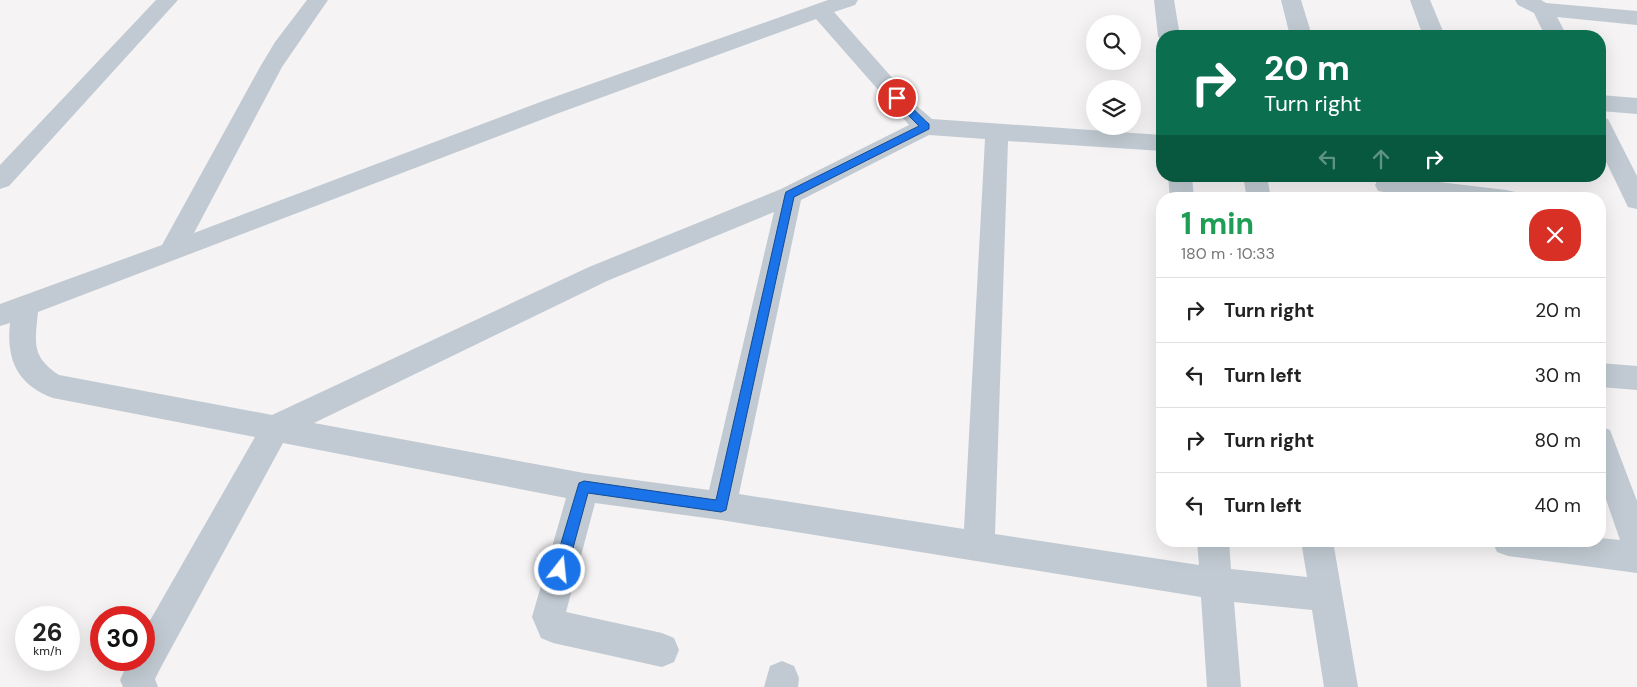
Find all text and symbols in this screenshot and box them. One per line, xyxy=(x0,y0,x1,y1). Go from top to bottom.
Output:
map controls xyxy=(1086,15,1141,135)
button: search xyxy=(1086,15,1141,70)
text: 20 m xyxy=(1264,45,1350,91)
icon: right xyxy=(1181,50,1246,115)
pin xyxy=(876,77,918,119)
button: layers xyxy=(1086,80,1141,135)
icon: arrive xyxy=(883,84,911,112)
text: Turn right xyxy=(1264,89,1361,118)
icon: left xyxy=(1314,145,1342,173)
icon: ahead xyxy=(1367,145,1395,173)
icon: right xyxy=(1420,145,1448,173)
text: 1 min xyxy=(1181,204,1254,243)
button: close xyxy=(1529,209,1581,261)
text: 180 m · 10:33 xyxy=(1181,243,1275,264)
icon: right xyxy=(1181,296,1209,324)
text: Turn right xyxy=(1224,298,1314,323)
text: 20 m xyxy=(1535,298,1581,323)
icon: left xyxy=(1181,361,1209,389)
text: Turn left xyxy=(1224,363,1302,388)
text: 30 m xyxy=(1535,363,1581,388)
icon: right xyxy=(1181,426,1209,454)
text: Turn right xyxy=(1224,428,1314,453)
text: 80 m xyxy=(1534,428,1581,453)
icon: left xyxy=(1181,491,1209,519)
text: Turn left xyxy=(1224,493,1302,518)
text: 40 m xyxy=(1534,493,1581,518)
position arrow xyxy=(533,543,585,595)
speed limit sign: 30 xyxy=(90,606,155,671)
text: 26 xyxy=(32,616,63,649)
text: km/h xyxy=(33,643,62,659)

